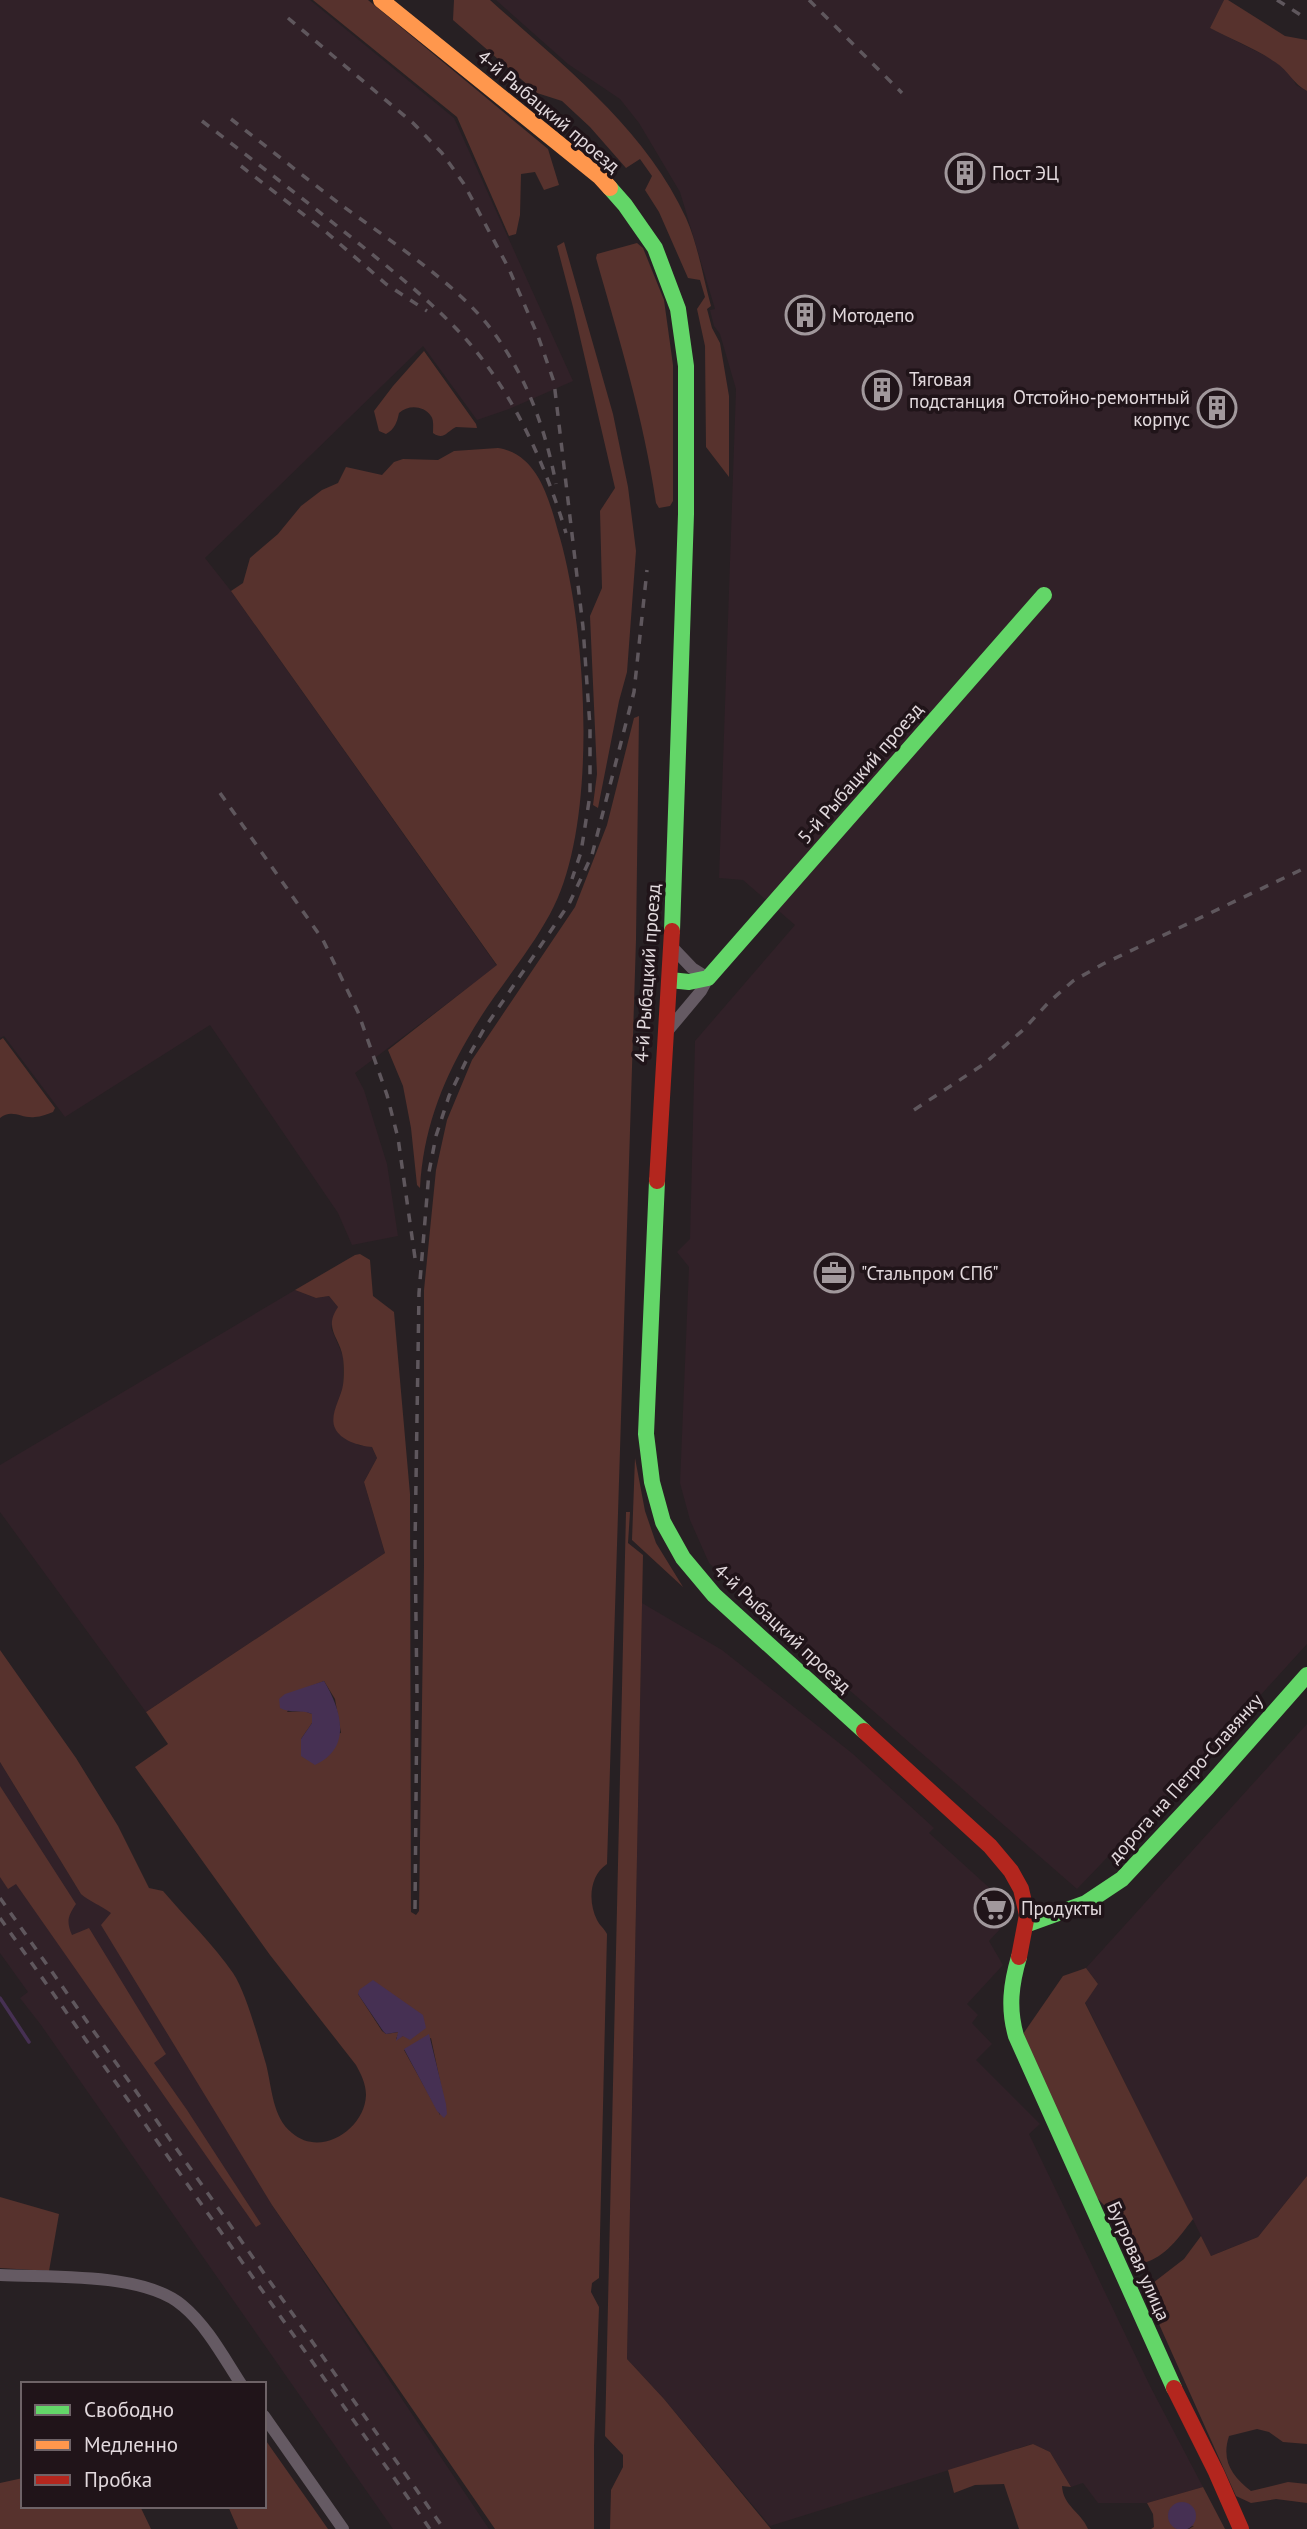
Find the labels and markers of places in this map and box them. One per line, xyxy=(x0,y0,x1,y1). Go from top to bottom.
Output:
building icon: Пост ЭЦ xyxy=(944,152,986,194)
place label: Пост ЭЦ xyxy=(992,161,1059,185)
building icon: Мотодепо xyxy=(784,294,826,336)
place label: Мотодепо xyxy=(832,303,915,327)
place label: Тяговая подстанция xyxy=(909,367,1005,413)
building icon: Тяговая подстанция xyxy=(861,369,903,411)
place label: Отстойно-ремонтный корпус xyxy=(1013,385,1190,431)
building icon: Отстойно-ремонтный корпус xyxy=(1196,387,1238,429)
office icon: "Стальпром СПб" xyxy=(813,1252,855,1294)
place label: "Стальпром СПб" xyxy=(861,1261,999,1285)
supermarket icon: Продукты xyxy=(973,1887,1015,1929)
place label: Продукты xyxy=(1021,1896,1102,1920)

